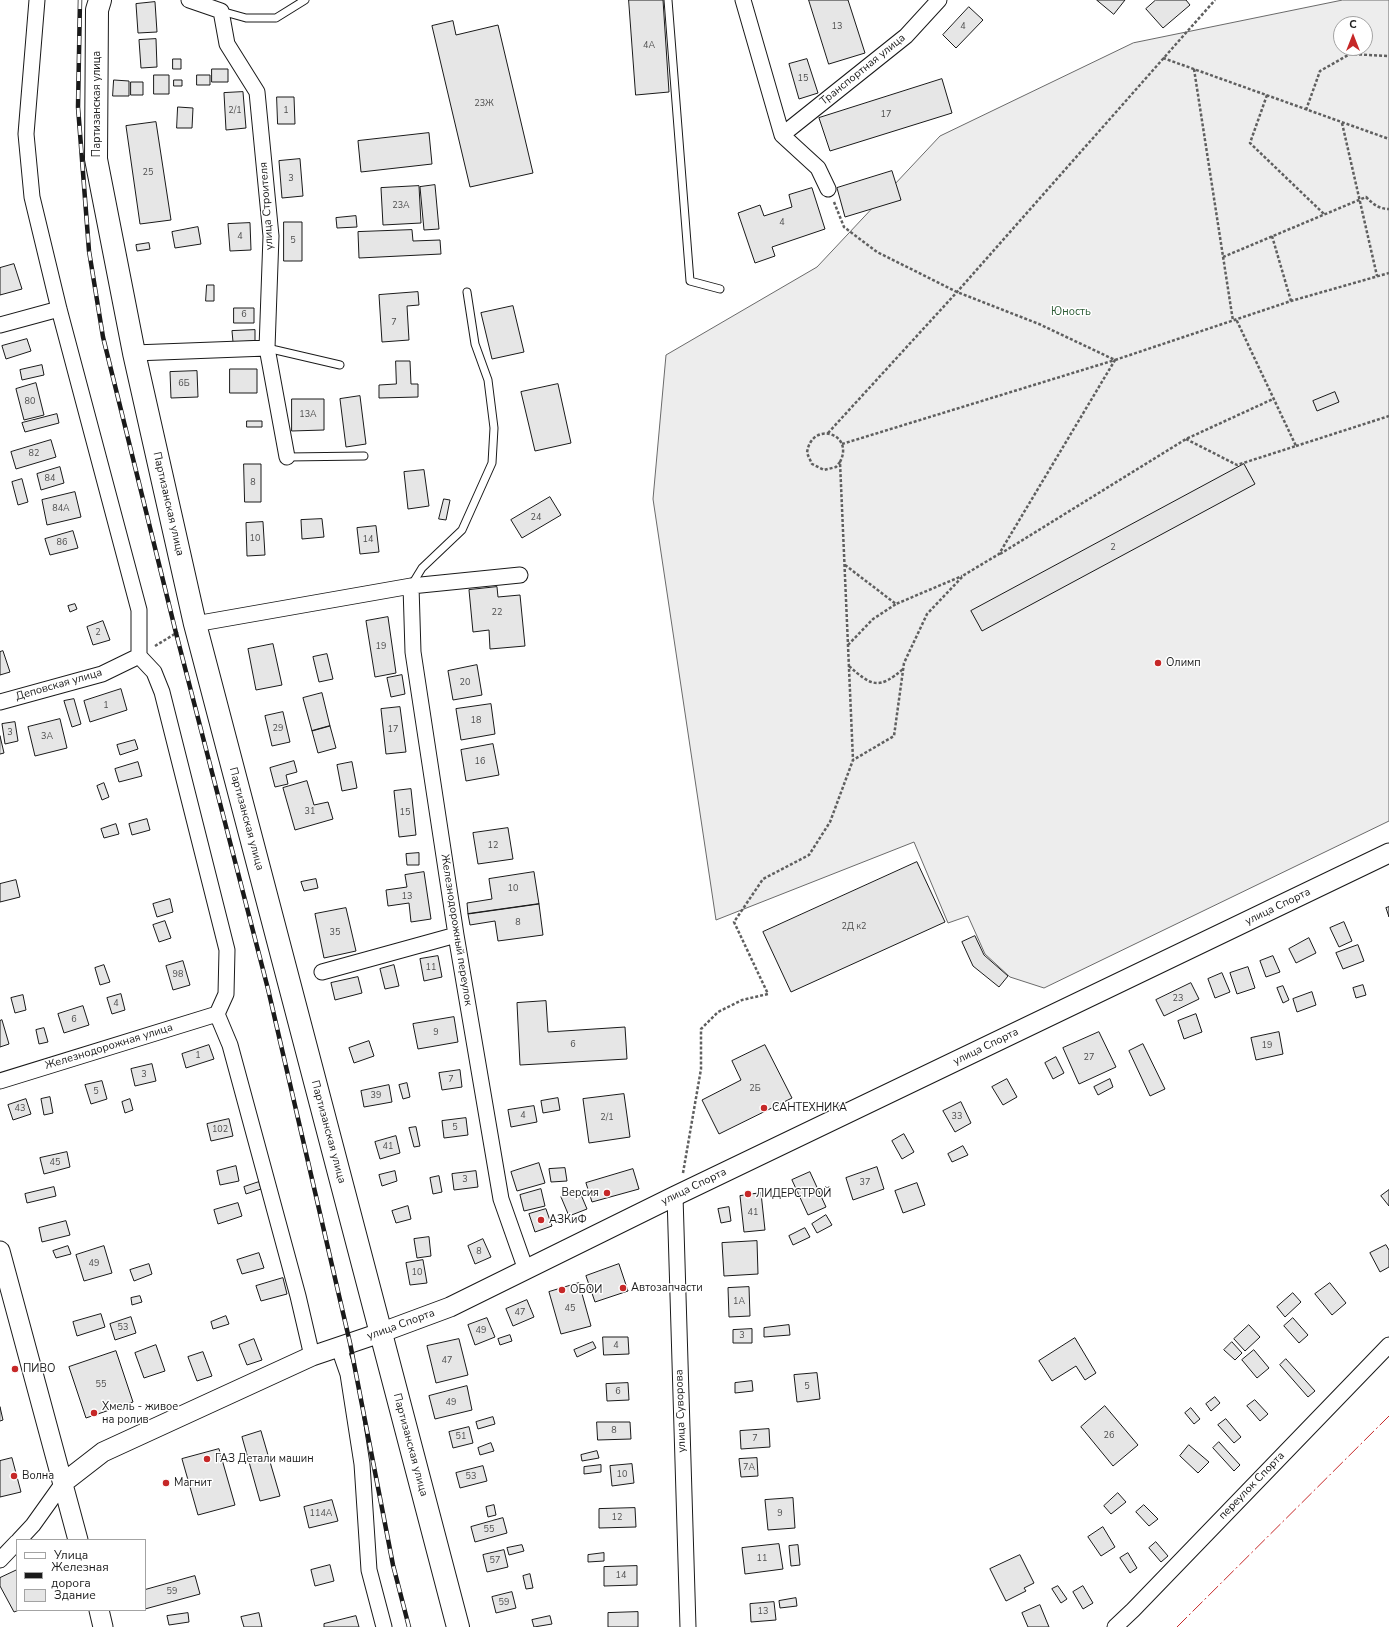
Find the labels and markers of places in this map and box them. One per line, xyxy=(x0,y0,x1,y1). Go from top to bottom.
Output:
place label: Олимп xyxy=(1166,656,1201,670)
marker: Олимп xyxy=(1153,658,1163,668)
place label: САНТЕХНИКА xyxy=(772,1101,847,1115)
marker: САНТЕХНИКА xyxy=(759,1103,769,1113)
place label: Версия xyxy=(562,1186,599,1200)
place label: ЛИДЕРСТРОЙ xyxy=(756,1187,831,1201)
marker: Версия xyxy=(602,1188,612,1198)
marker: ЛИДЕРСТРОЙ xyxy=(743,1189,753,1199)
place label: АЗКиФ xyxy=(549,1213,587,1227)
marker: АЗКиФ xyxy=(536,1215,546,1225)
place label: Автозапчасти xyxy=(631,1281,703,1295)
place label: ОБОИ xyxy=(570,1283,602,1297)
marker: Автозапчасти xyxy=(618,1283,628,1293)
marker: ОБОИ xyxy=(557,1285,567,1295)
place label: ПИВО xyxy=(23,1362,55,1376)
marker: ПИВО xyxy=(10,1364,20,1374)
place label: Хмель - живое на ролив xyxy=(102,1400,178,1426)
marker: Хмель - живое на ролив xyxy=(89,1408,99,1418)
place label: ГАЗ Детали машин xyxy=(215,1452,314,1466)
marker: ГАЗ Детали машин xyxy=(202,1454,212,1464)
place label: Волна xyxy=(22,1469,54,1483)
marker: Волна xyxy=(9,1471,19,1481)
place label: Магнит xyxy=(174,1476,212,1490)
marker: Магнит xyxy=(161,1478,171,1488)

